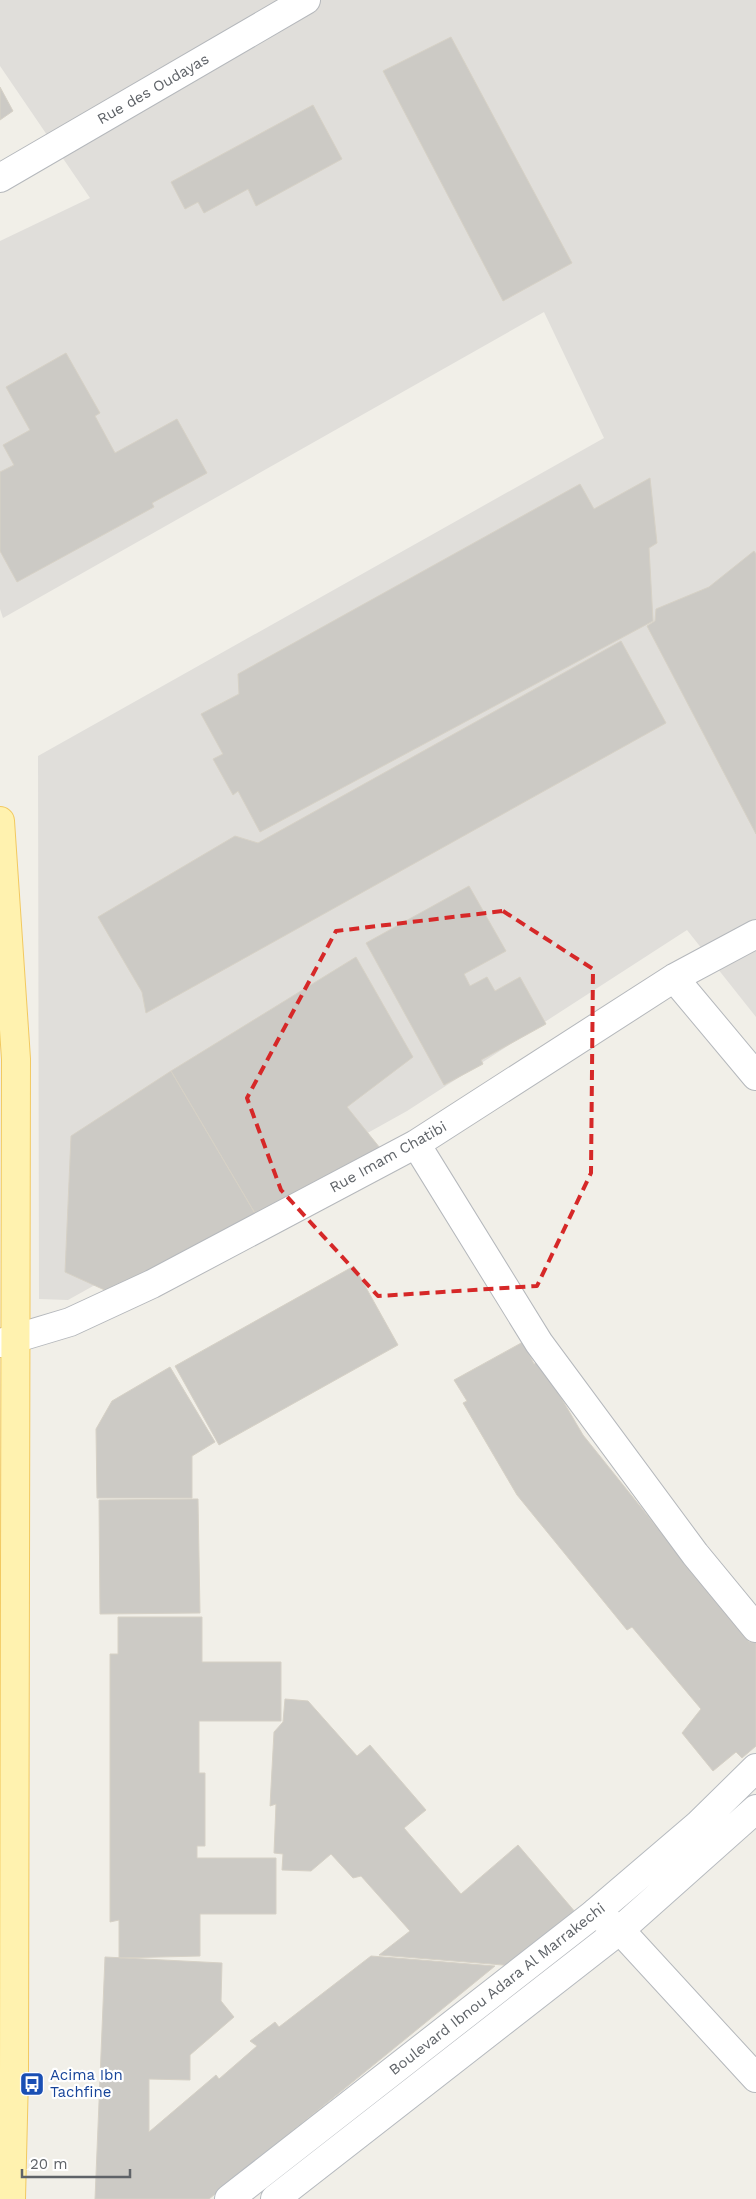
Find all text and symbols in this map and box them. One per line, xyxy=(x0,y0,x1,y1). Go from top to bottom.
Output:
street label: Rue des Oudayas xyxy=(94,50,212,128)
street label: Rue Imam Chatibi xyxy=(326,1117,450,1197)
street label: Boulevard Ibnou Adara Al Marrakechi xyxy=(385,1899,609,2079)
place label: Acima Ibn Tachfine xyxy=(50,2066,123,2101)
bus stop icon: Acima Ibn Tachfine xyxy=(19,2071,45,2097)
scale bar xyxy=(22,2146,130,2178)
text: 20 m xyxy=(30,2155,68,2173)

